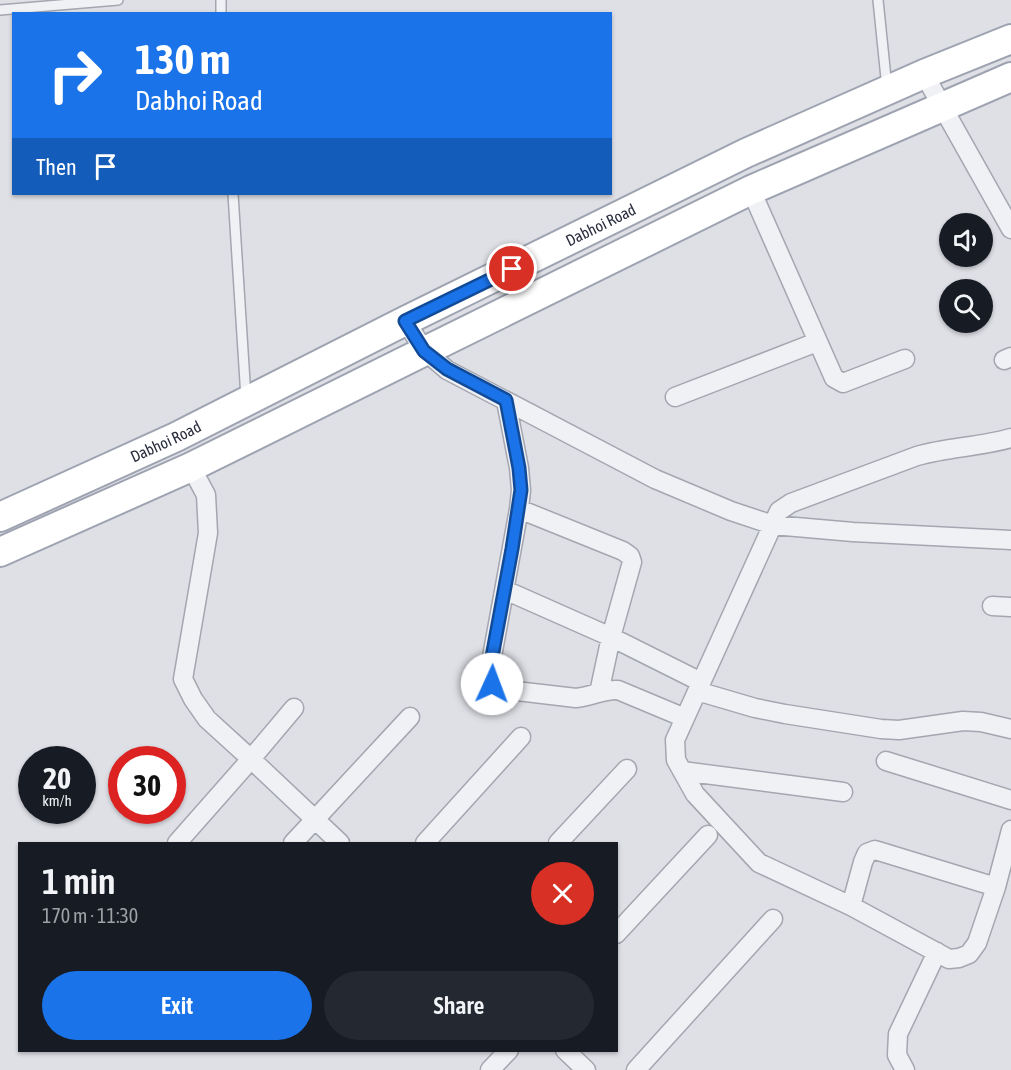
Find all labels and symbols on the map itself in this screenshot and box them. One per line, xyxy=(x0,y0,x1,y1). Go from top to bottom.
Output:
street label: Dabhoi Road xyxy=(563,200,638,249)
pin xyxy=(486,243,537,294)
street label: Dabhoi Road xyxy=(127,417,204,466)
position arrow xyxy=(460,652,524,716)
speed limit sign: 30 xyxy=(108,746,186,824)

